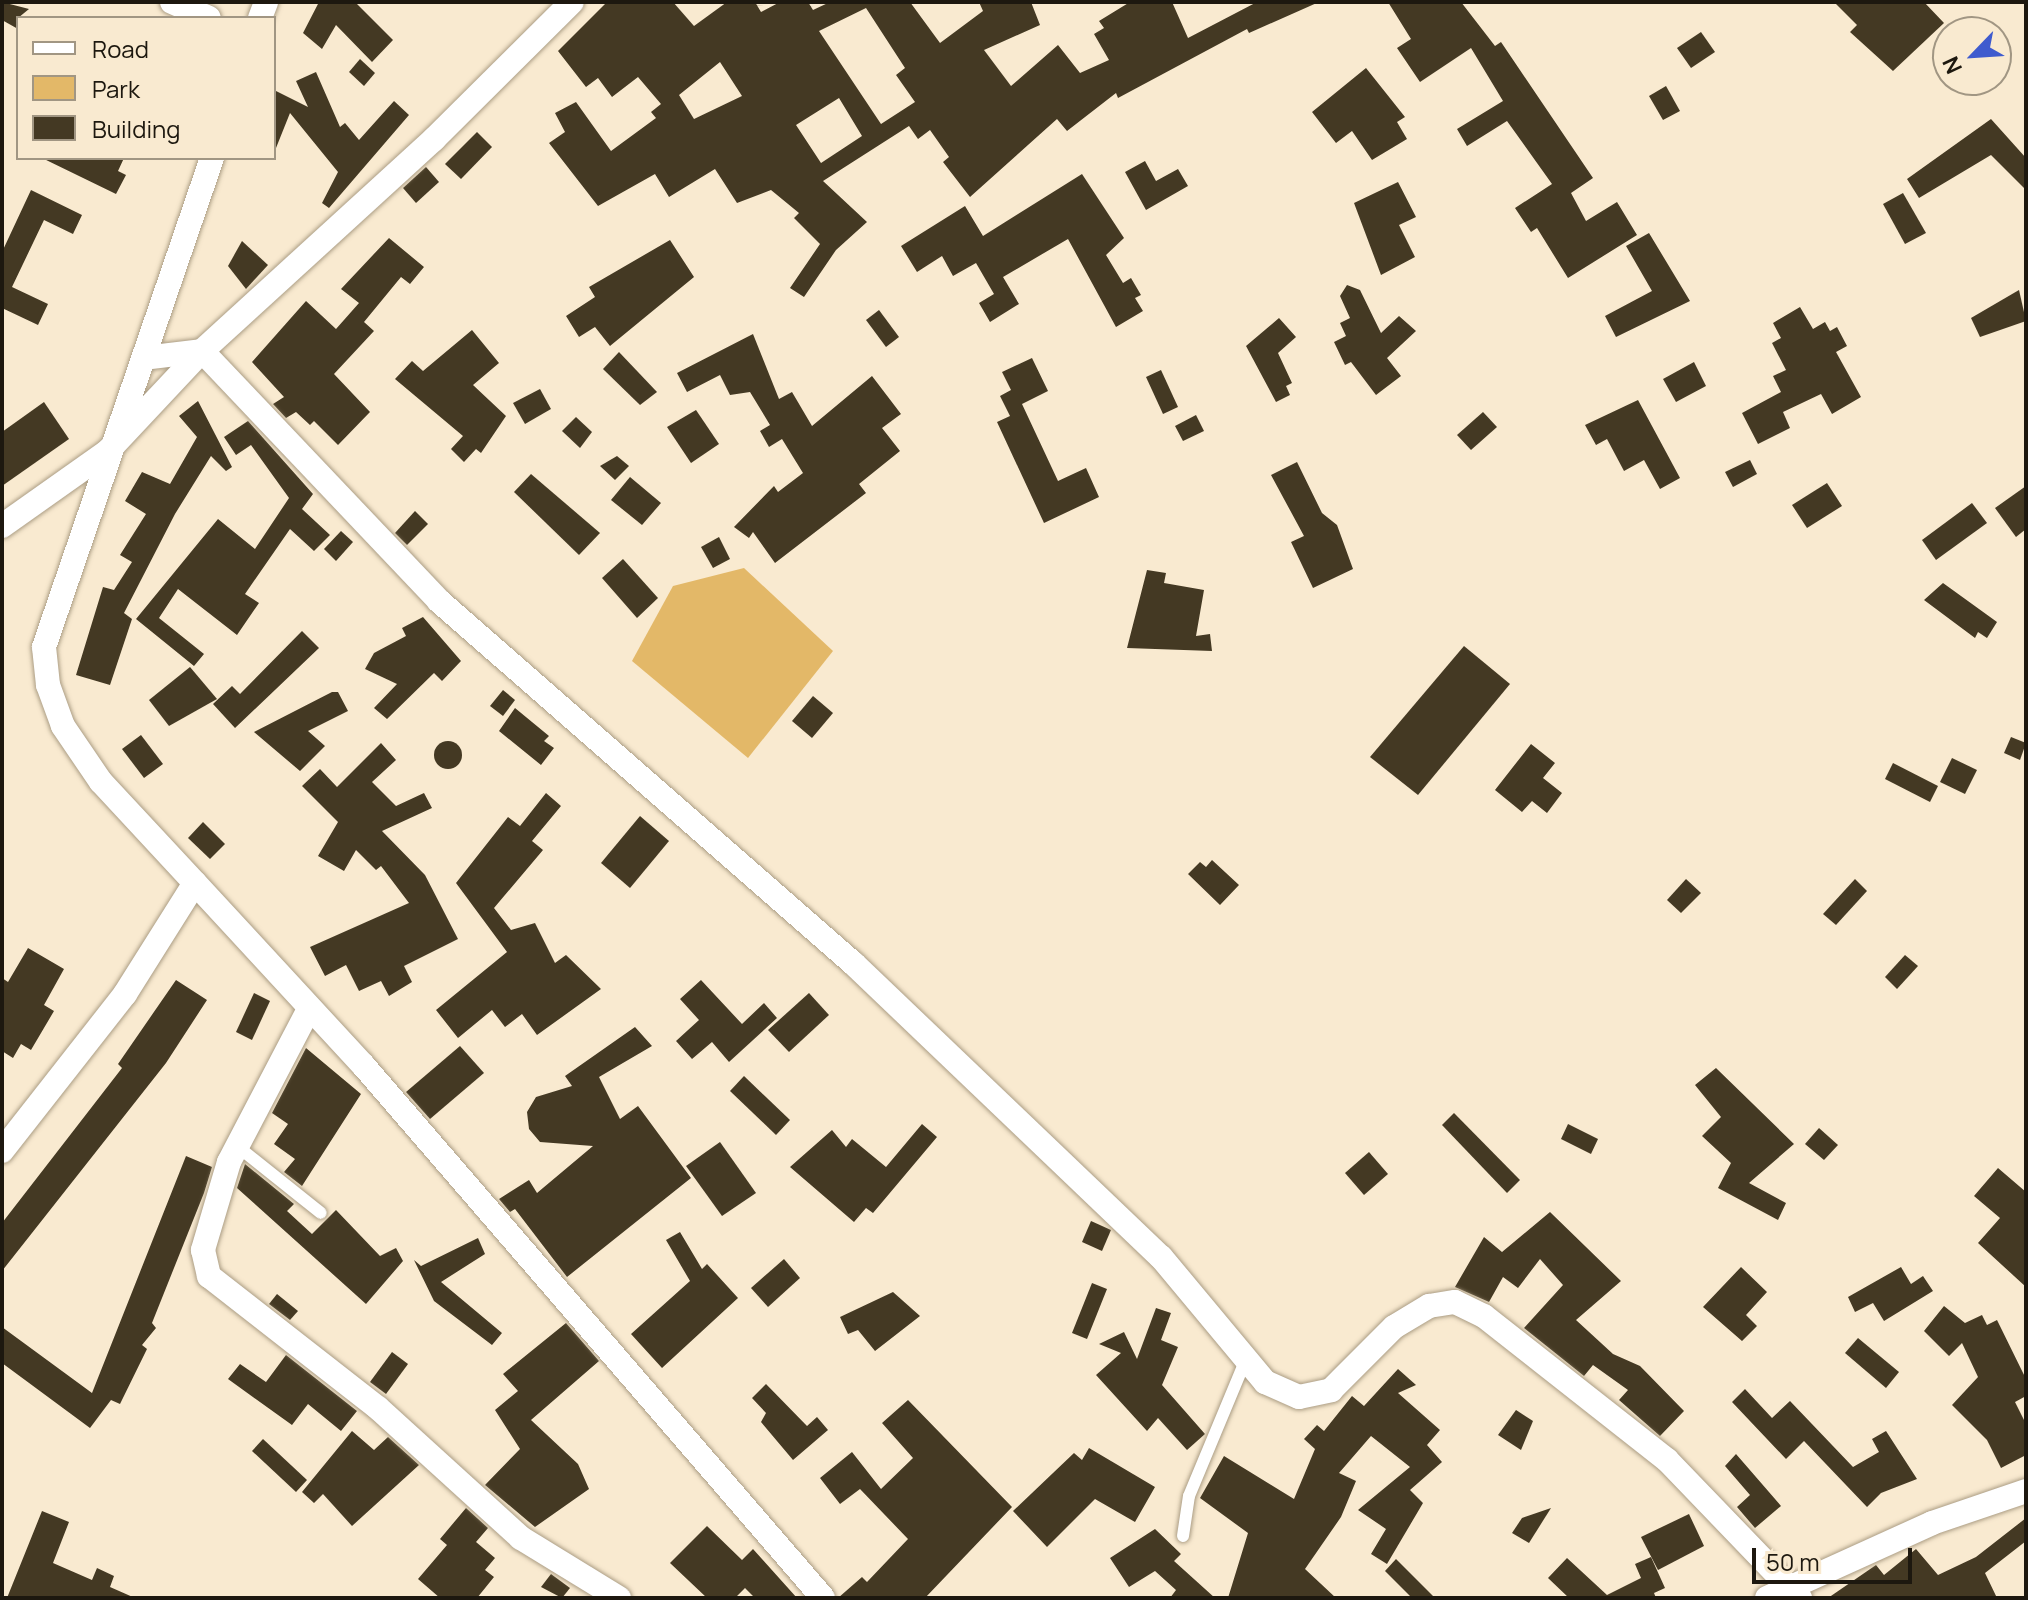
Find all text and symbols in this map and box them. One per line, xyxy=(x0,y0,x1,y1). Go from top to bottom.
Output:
legend xyxy=(16,16,276,160)
north arrow xyxy=(1932,16,2012,96)
text: Road xyxy=(92,32,149,65)
text: N xyxy=(1935,52,1969,79)
text: Park xyxy=(92,72,140,105)
text: Building xyxy=(92,112,180,145)
scale bar xyxy=(1756,1532,1916,1582)
text: 50 m xyxy=(1766,1545,1820,1578)

